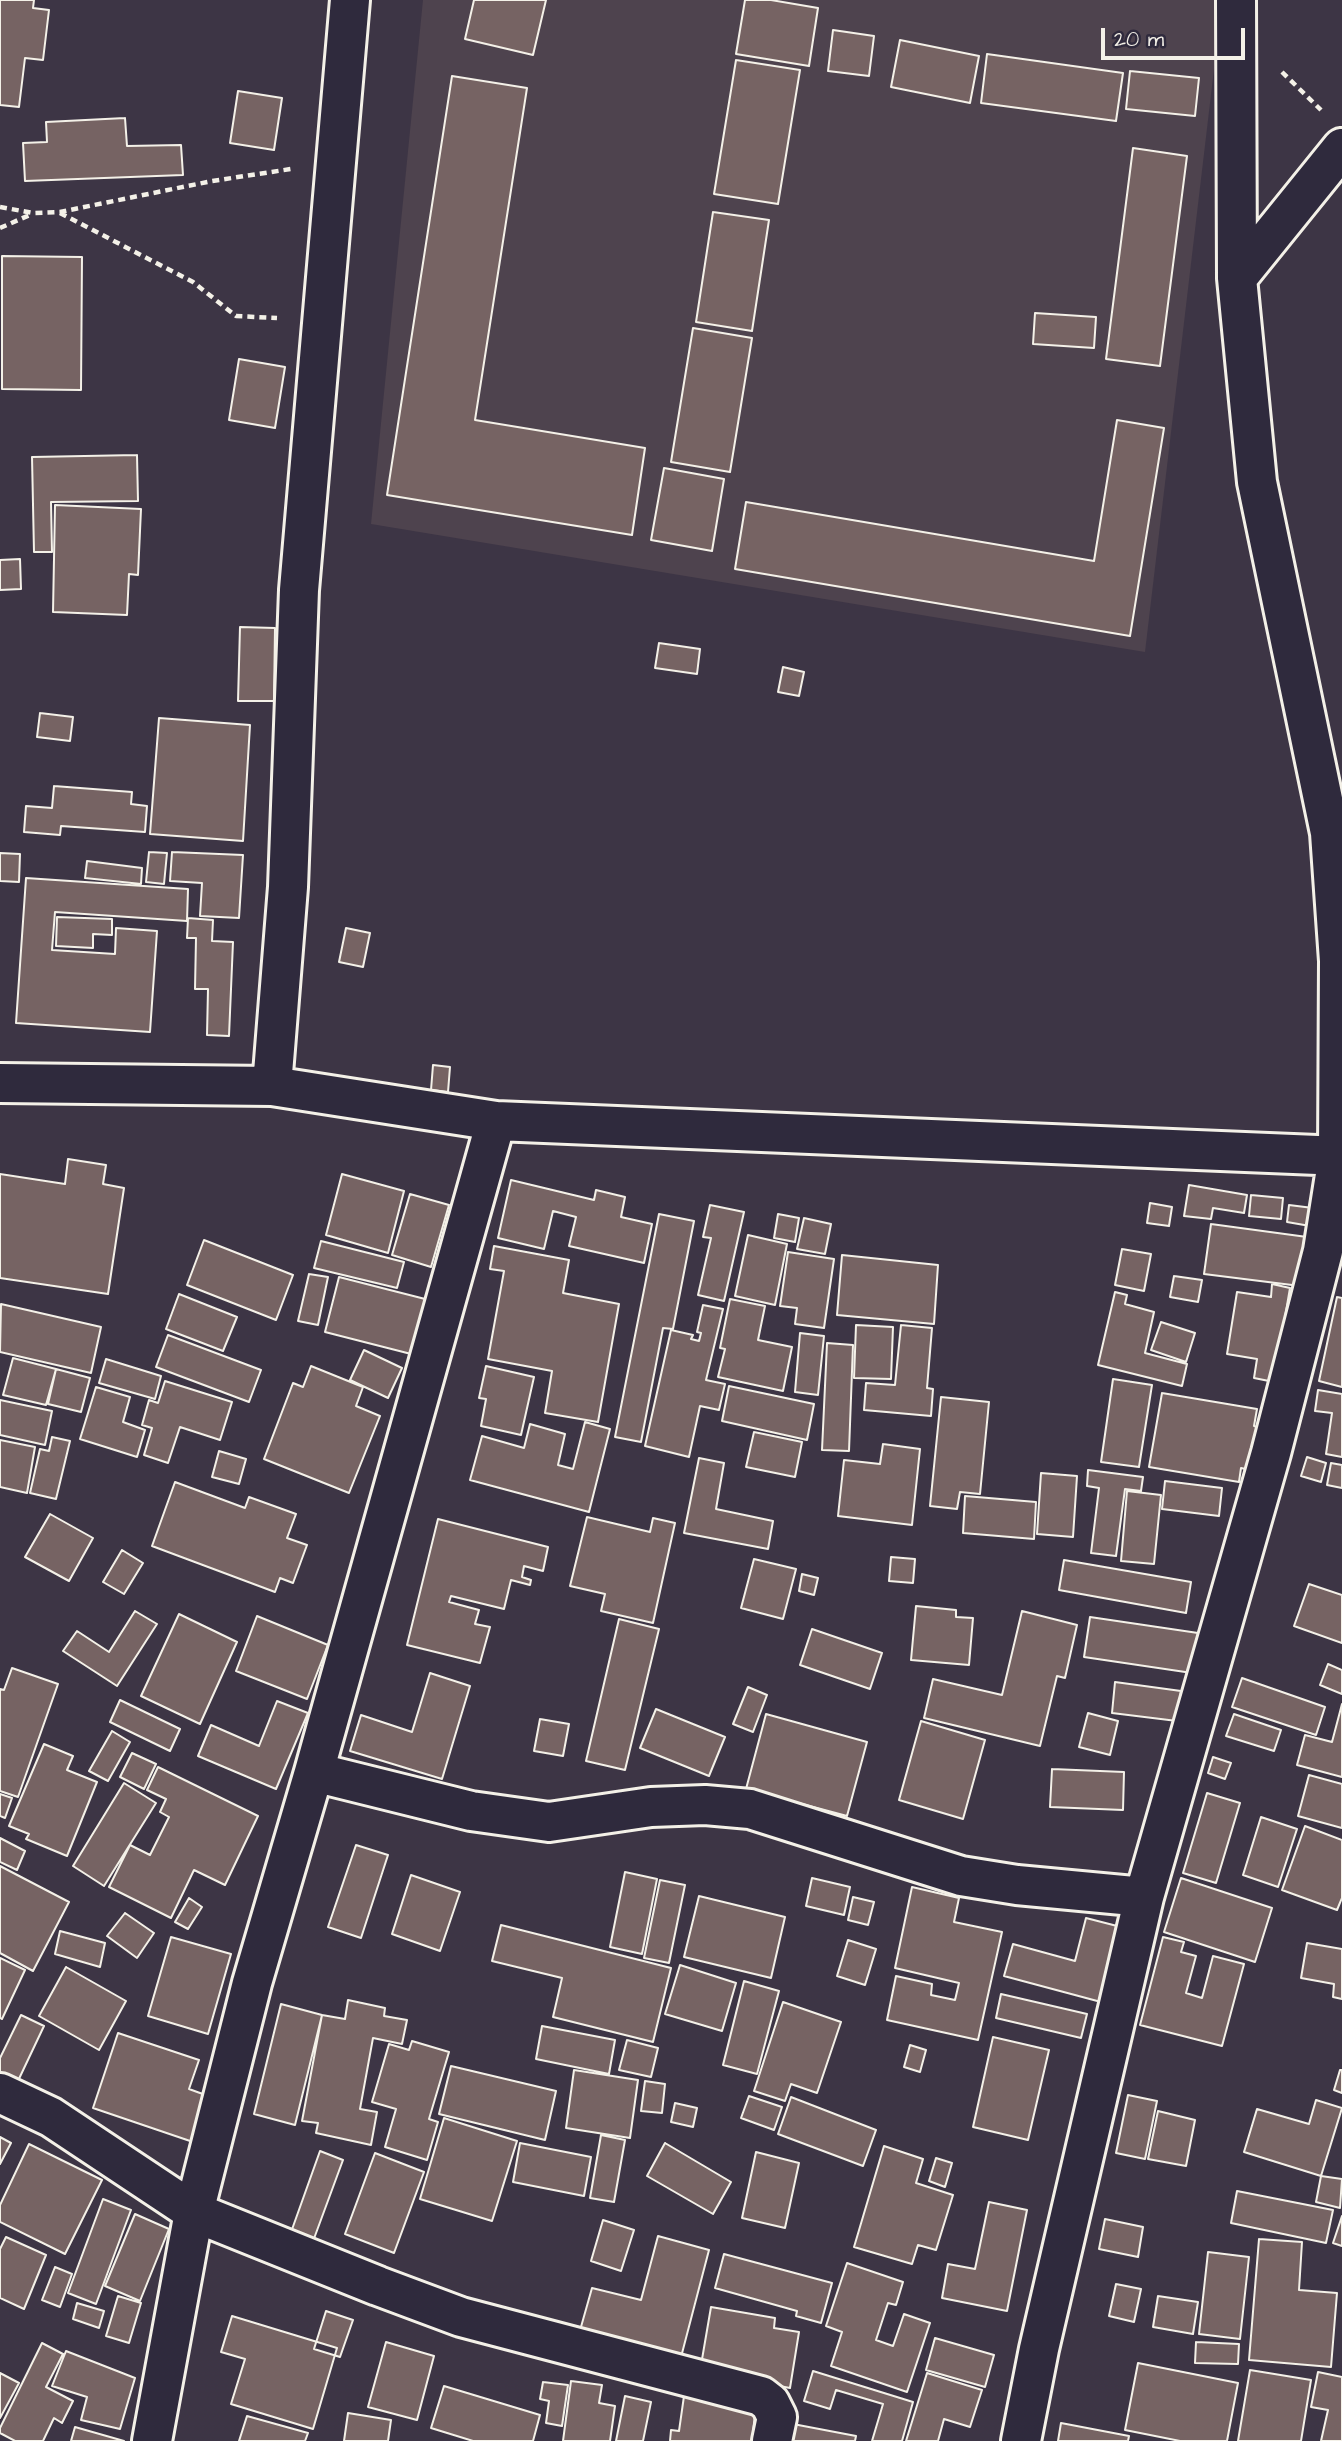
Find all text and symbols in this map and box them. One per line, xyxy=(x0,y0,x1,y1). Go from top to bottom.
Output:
scale bar xyxy=(1104,14,1248,58)
text: 20 m xyxy=(1114,25,1164,54)

